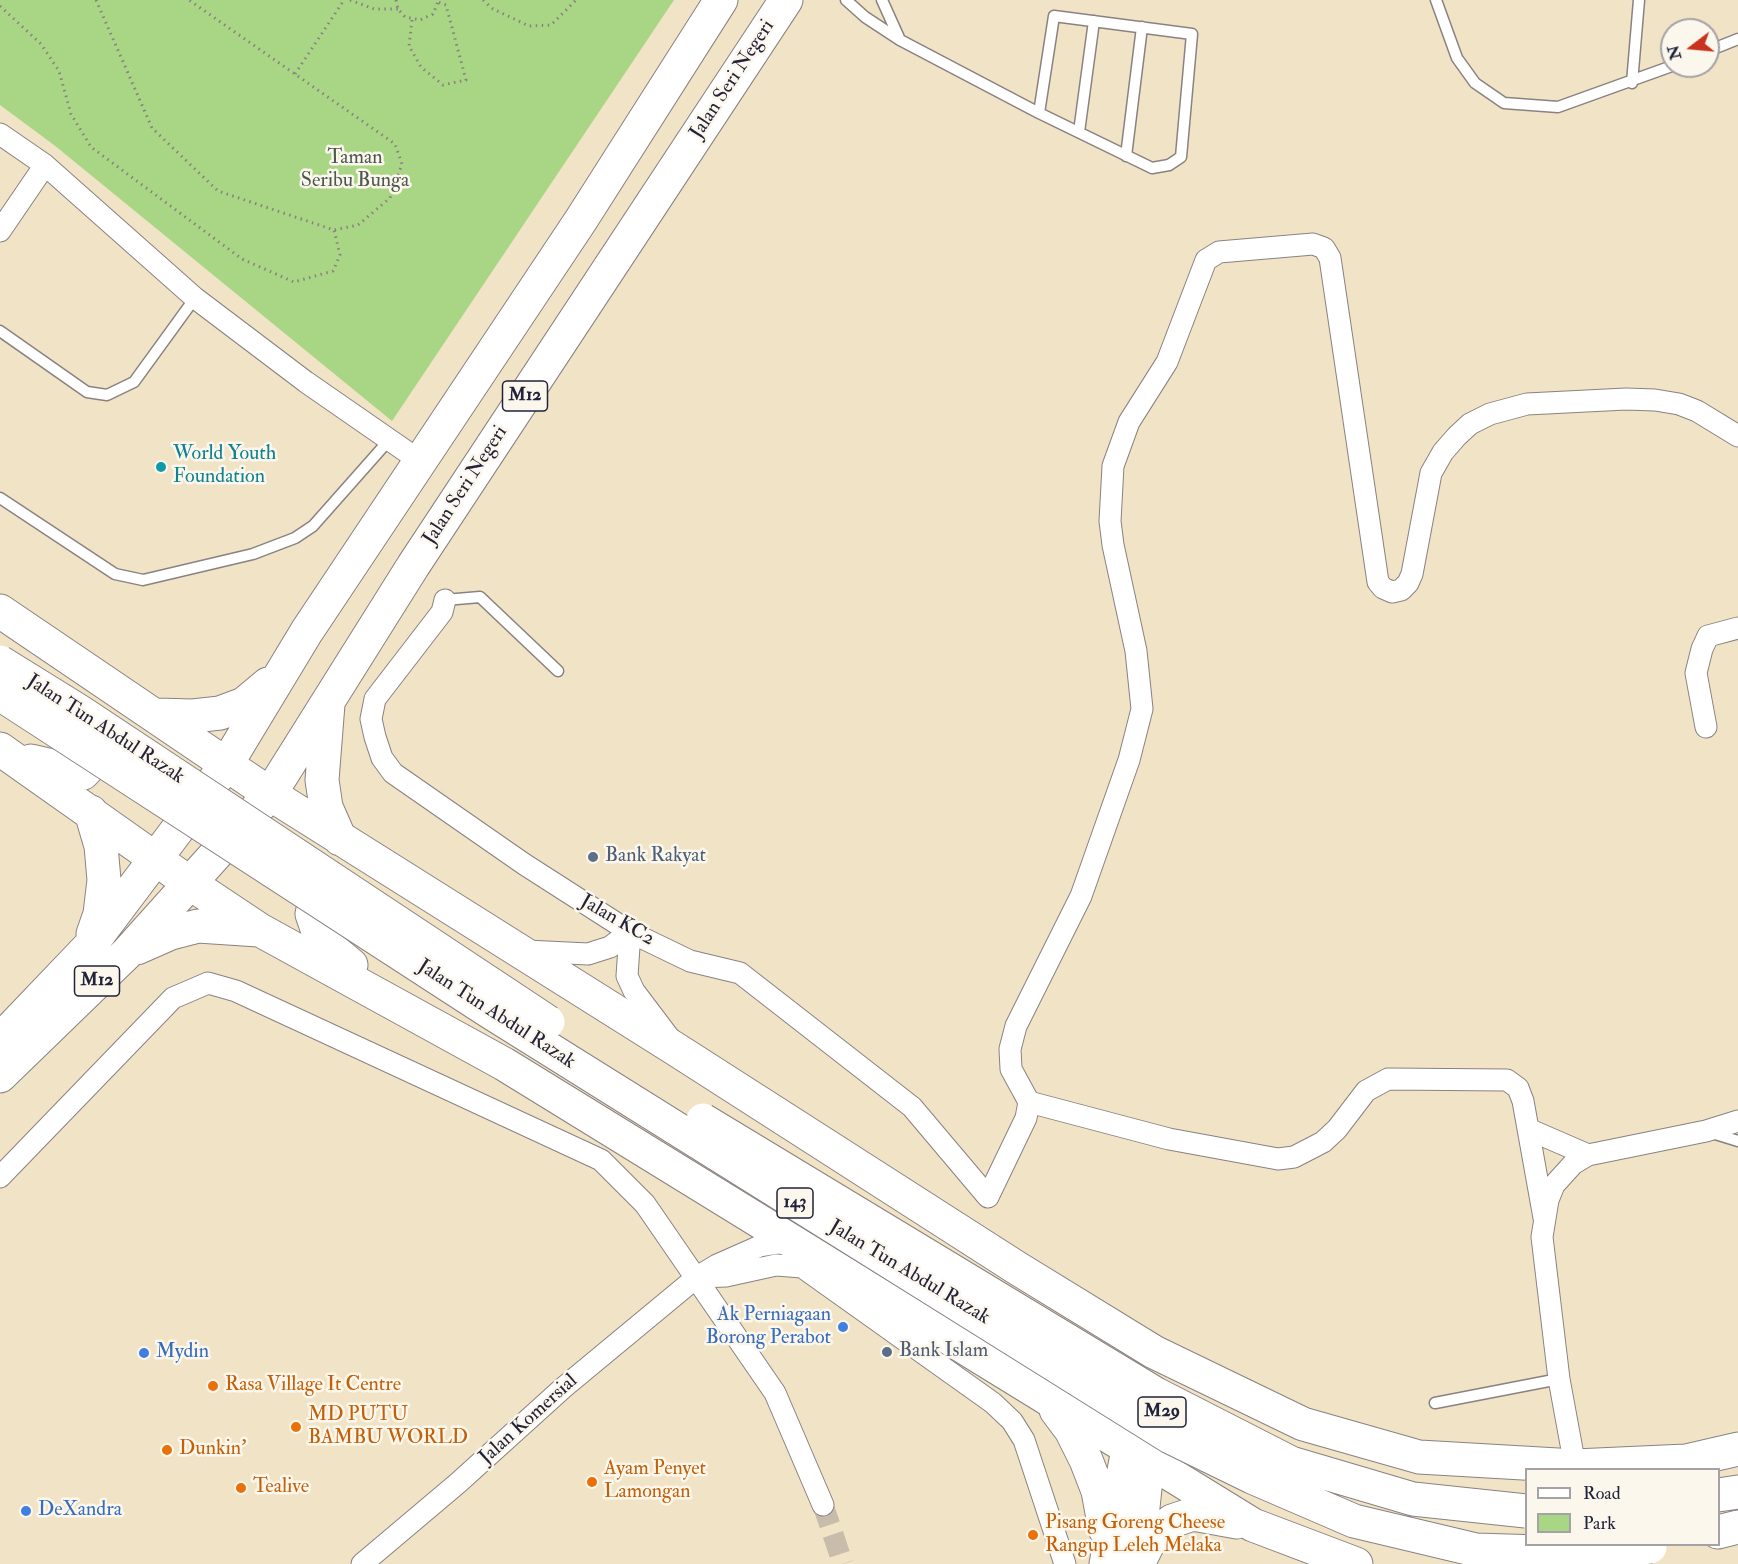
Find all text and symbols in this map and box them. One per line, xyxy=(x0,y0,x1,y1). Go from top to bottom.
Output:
street label: Jalan Seri Negeri xyxy=(686,16,780,144)
north arrow xyxy=(1660,18,1720,78)
text: N xyxy=(1663,43,1686,62)
park label: Taman Seribu Bunga xyxy=(301,147,409,194)
road number: M12 xyxy=(502,381,548,411)
street label: Jalan Seri Negeri xyxy=(419,422,513,550)
place label: World Youth Foundation xyxy=(173,443,276,490)
marker: World Youth Foundation xyxy=(154,460,168,474)
street label: Jalan Tun Abdul Razak xyxy=(22,670,188,790)
place label: Bank Rakyat xyxy=(605,845,706,869)
marker: Bank Rakyat xyxy=(586,850,600,864)
street label: Jalan KC2 xyxy=(576,890,658,952)
street label: Jalan Tun Abdul Razak xyxy=(413,955,579,1075)
road number: M12 xyxy=(74,966,120,996)
road number: 143 xyxy=(777,1188,813,1218)
street label: Jalan Tun Abdul Razak xyxy=(824,1215,994,1331)
place label: Ak Perniagaan Borong Perabot xyxy=(706,1304,831,1351)
marker: Ak Perniagaan Borong Perabot xyxy=(836,1320,850,1334)
place label: Bank Islam xyxy=(899,1340,988,1364)
place label: Mydin xyxy=(156,1341,209,1365)
marker: Bank Islam xyxy=(880,1345,894,1359)
marker: Mydin xyxy=(137,1346,151,1360)
street label: Jalan Komersial xyxy=(475,1370,583,1470)
place label: Rasa Village It Centre xyxy=(225,1374,401,1398)
marker: Rasa Village It Centre xyxy=(206,1379,220,1393)
road number: M29 xyxy=(1138,1397,1186,1427)
place label: MD PUTU BAMBU WORLD xyxy=(308,1404,468,1451)
marker: MD PUTU BAMBU WORLD xyxy=(289,1420,303,1434)
place label: Dunkin' xyxy=(179,1438,246,1462)
marker: Dunkin' xyxy=(160,1443,174,1457)
place label: Ayam Penyet Lamongan xyxy=(604,1458,706,1505)
legend xyxy=(1525,1468,1720,1546)
marker: Ayam Penyet Lamongan xyxy=(585,1475,599,1489)
place label: Tealive xyxy=(253,1476,309,1500)
marker: Tealive xyxy=(234,1481,248,1495)
text: Road xyxy=(1583,1482,1621,1505)
place label: DeXandra xyxy=(38,1499,122,1523)
marker: DeXandra xyxy=(19,1504,33,1518)
place label: Pisang Goreng Cheese Rangup Leleh Melaka xyxy=(1045,1512,1225,1559)
text: Park xyxy=(1583,1512,1616,1535)
marker: Pisang Goreng Cheese Rangup Leleh Melaka xyxy=(1026,1528,1040,1542)

